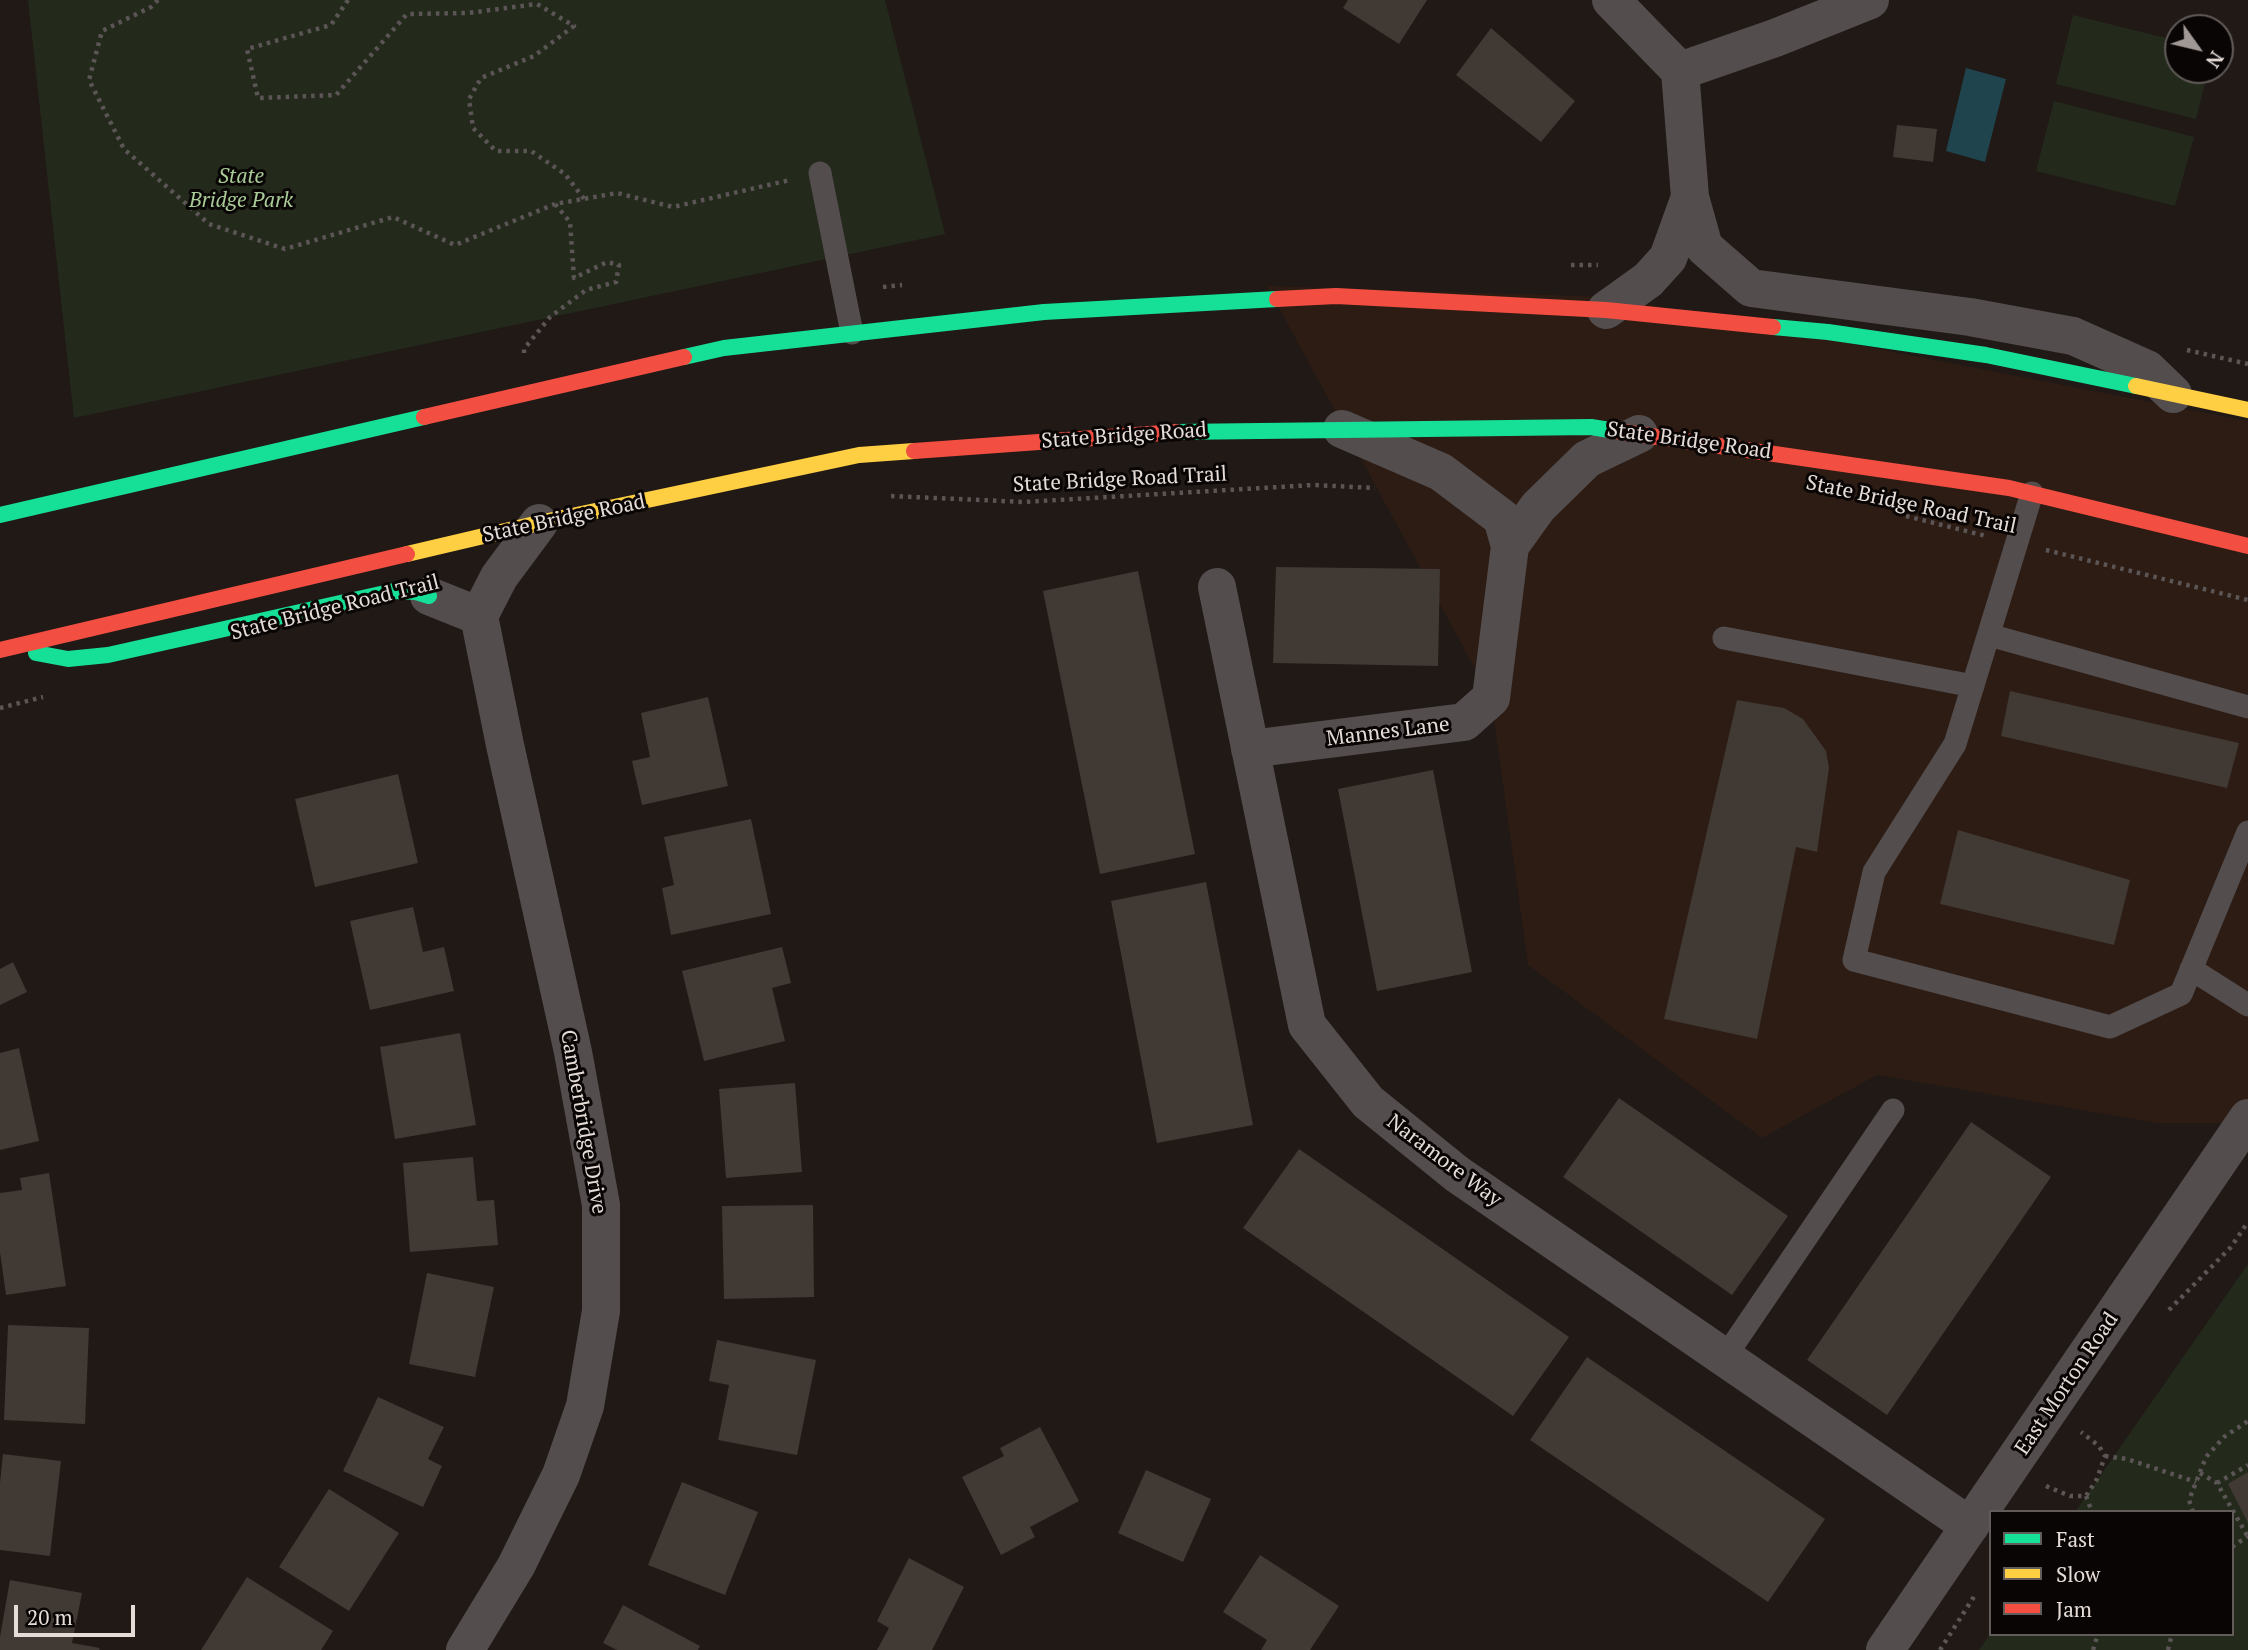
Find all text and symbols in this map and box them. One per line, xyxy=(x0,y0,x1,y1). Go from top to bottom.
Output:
north arrow xyxy=(2164,14,2234,84)
text: N xyxy=(2201,47,2230,73)
park label: State Bridge Park xyxy=(189,164,293,214)
street label: State Bridge Road xyxy=(1605,417,1773,465)
street label: State Bridge Road xyxy=(1041,418,1207,454)
street label: State Bridge Road Trail xyxy=(1012,462,1228,498)
street label: State Bridge Road Trail xyxy=(1804,470,2018,540)
street label: State Bridge Road xyxy=(480,489,648,549)
street label: State Bridge Road Trail xyxy=(228,570,442,646)
street label: Mannes Lane xyxy=(1325,712,1451,752)
street label: Camberbridge Drive xyxy=(554,1028,612,1216)
street label: Naramore Way xyxy=(1381,1110,1507,1212)
street label: East Morton Road xyxy=(2010,1308,2124,1460)
legend xyxy=(1989,1510,2234,1636)
text: Fast xyxy=(2056,1525,2095,1553)
text: Slow xyxy=(2056,1560,2100,1588)
scale bar xyxy=(18,1590,138,1634)
text: Jam xyxy=(2056,1595,2092,1623)
text: 20 m xyxy=(27,1603,73,1631)

